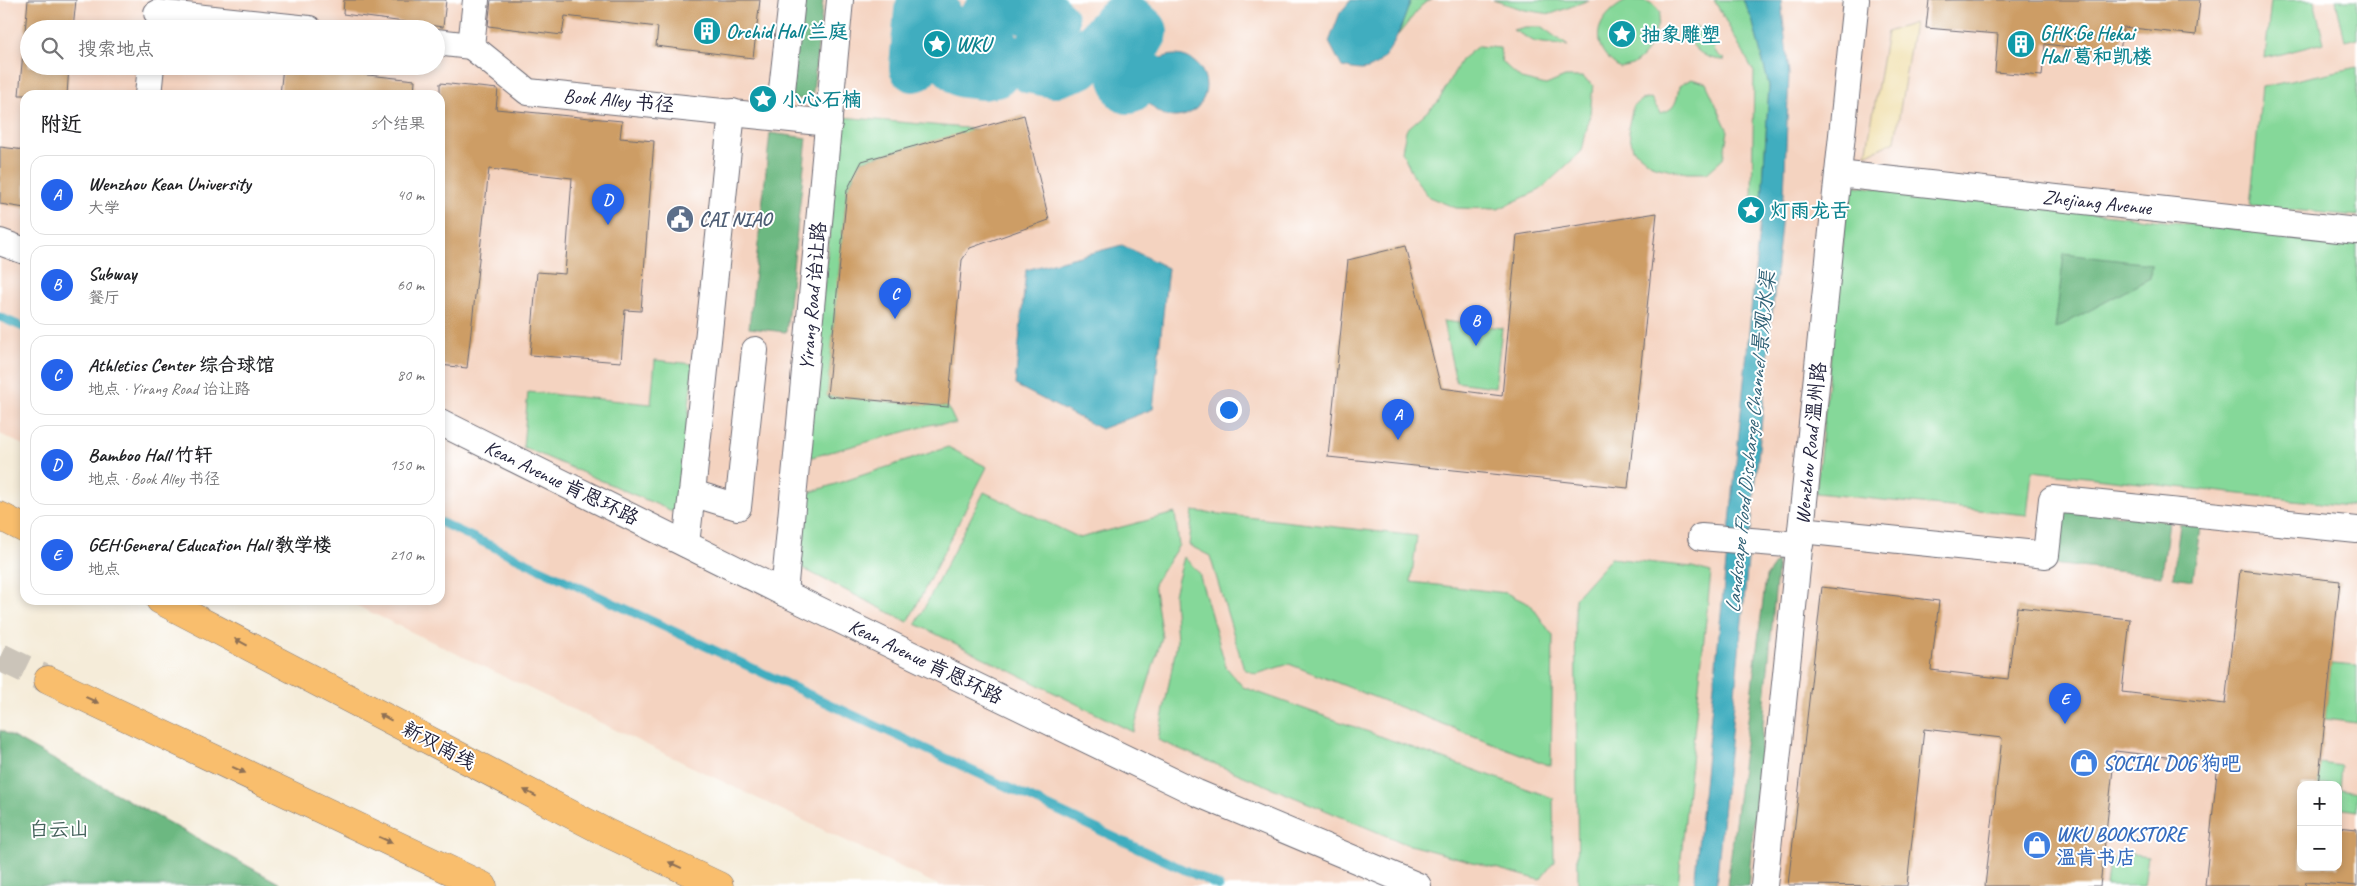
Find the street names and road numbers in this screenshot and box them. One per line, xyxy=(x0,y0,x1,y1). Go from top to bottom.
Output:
street label: Book Alley 书径 xyxy=(562,83,676,118)
street label: Zhejiang Avenue xyxy=(2041,184,2154,221)
street label: Yirang Road 诒让路 xyxy=(794,220,832,371)
street label: Wenzhou Road 温州路 xyxy=(1790,360,1832,525)
street label: Kean Avenue 肯恩环路 xyxy=(481,434,644,531)
street label: Kean Avenue 肯恩环路 xyxy=(845,613,1008,710)
street label: 新双南线 xyxy=(398,716,480,775)

